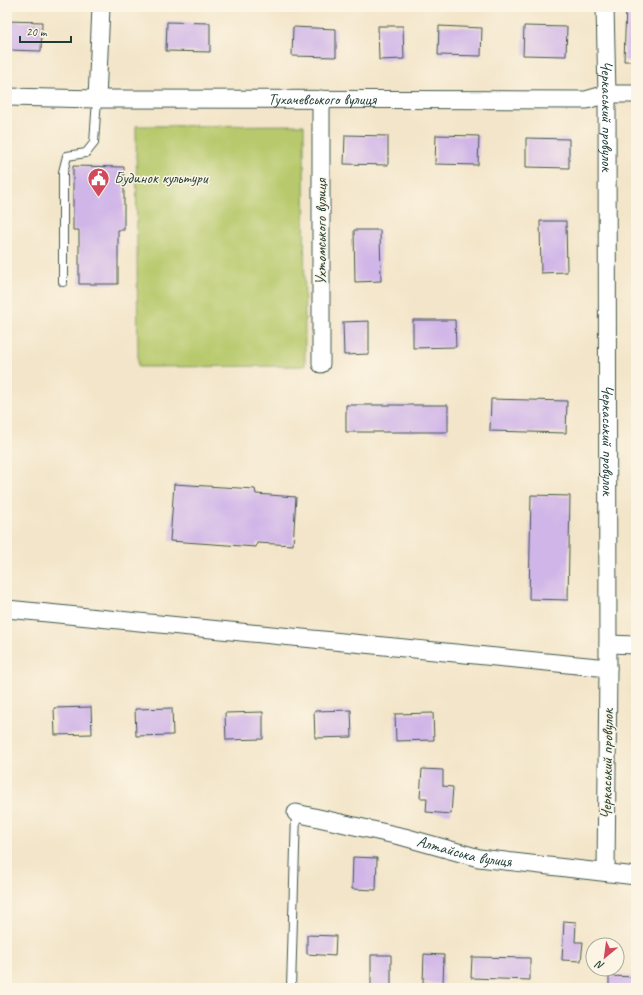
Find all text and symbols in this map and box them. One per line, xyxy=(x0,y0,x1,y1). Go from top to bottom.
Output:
scale bar xyxy=(20,18,71,44)
text: 20 m xyxy=(26,24,48,40)
street label: Черкаський провулок xyxy=(596,60,617,172)
street label: Тухачевського вулиця xyxy=(268,89,377,110)
public building icon: Будинок культури xyxy=(86,165,112,198)
place label: Будинок культури xyxy=(114,168,209,188)
street label: Ухтомського вулиця xyxy=(311,177,331,285)
street label: Черкаський провулок xyxy=(598,385,618,496)
street label: Черкаський провулок xyxy=(596,707,618,819)
street label: Алтайська вулиця xyxy=(415,831,514,872)
north arrow xyxy=(585,937,625,977)
text: N xyxy=(592,957,607,974)

